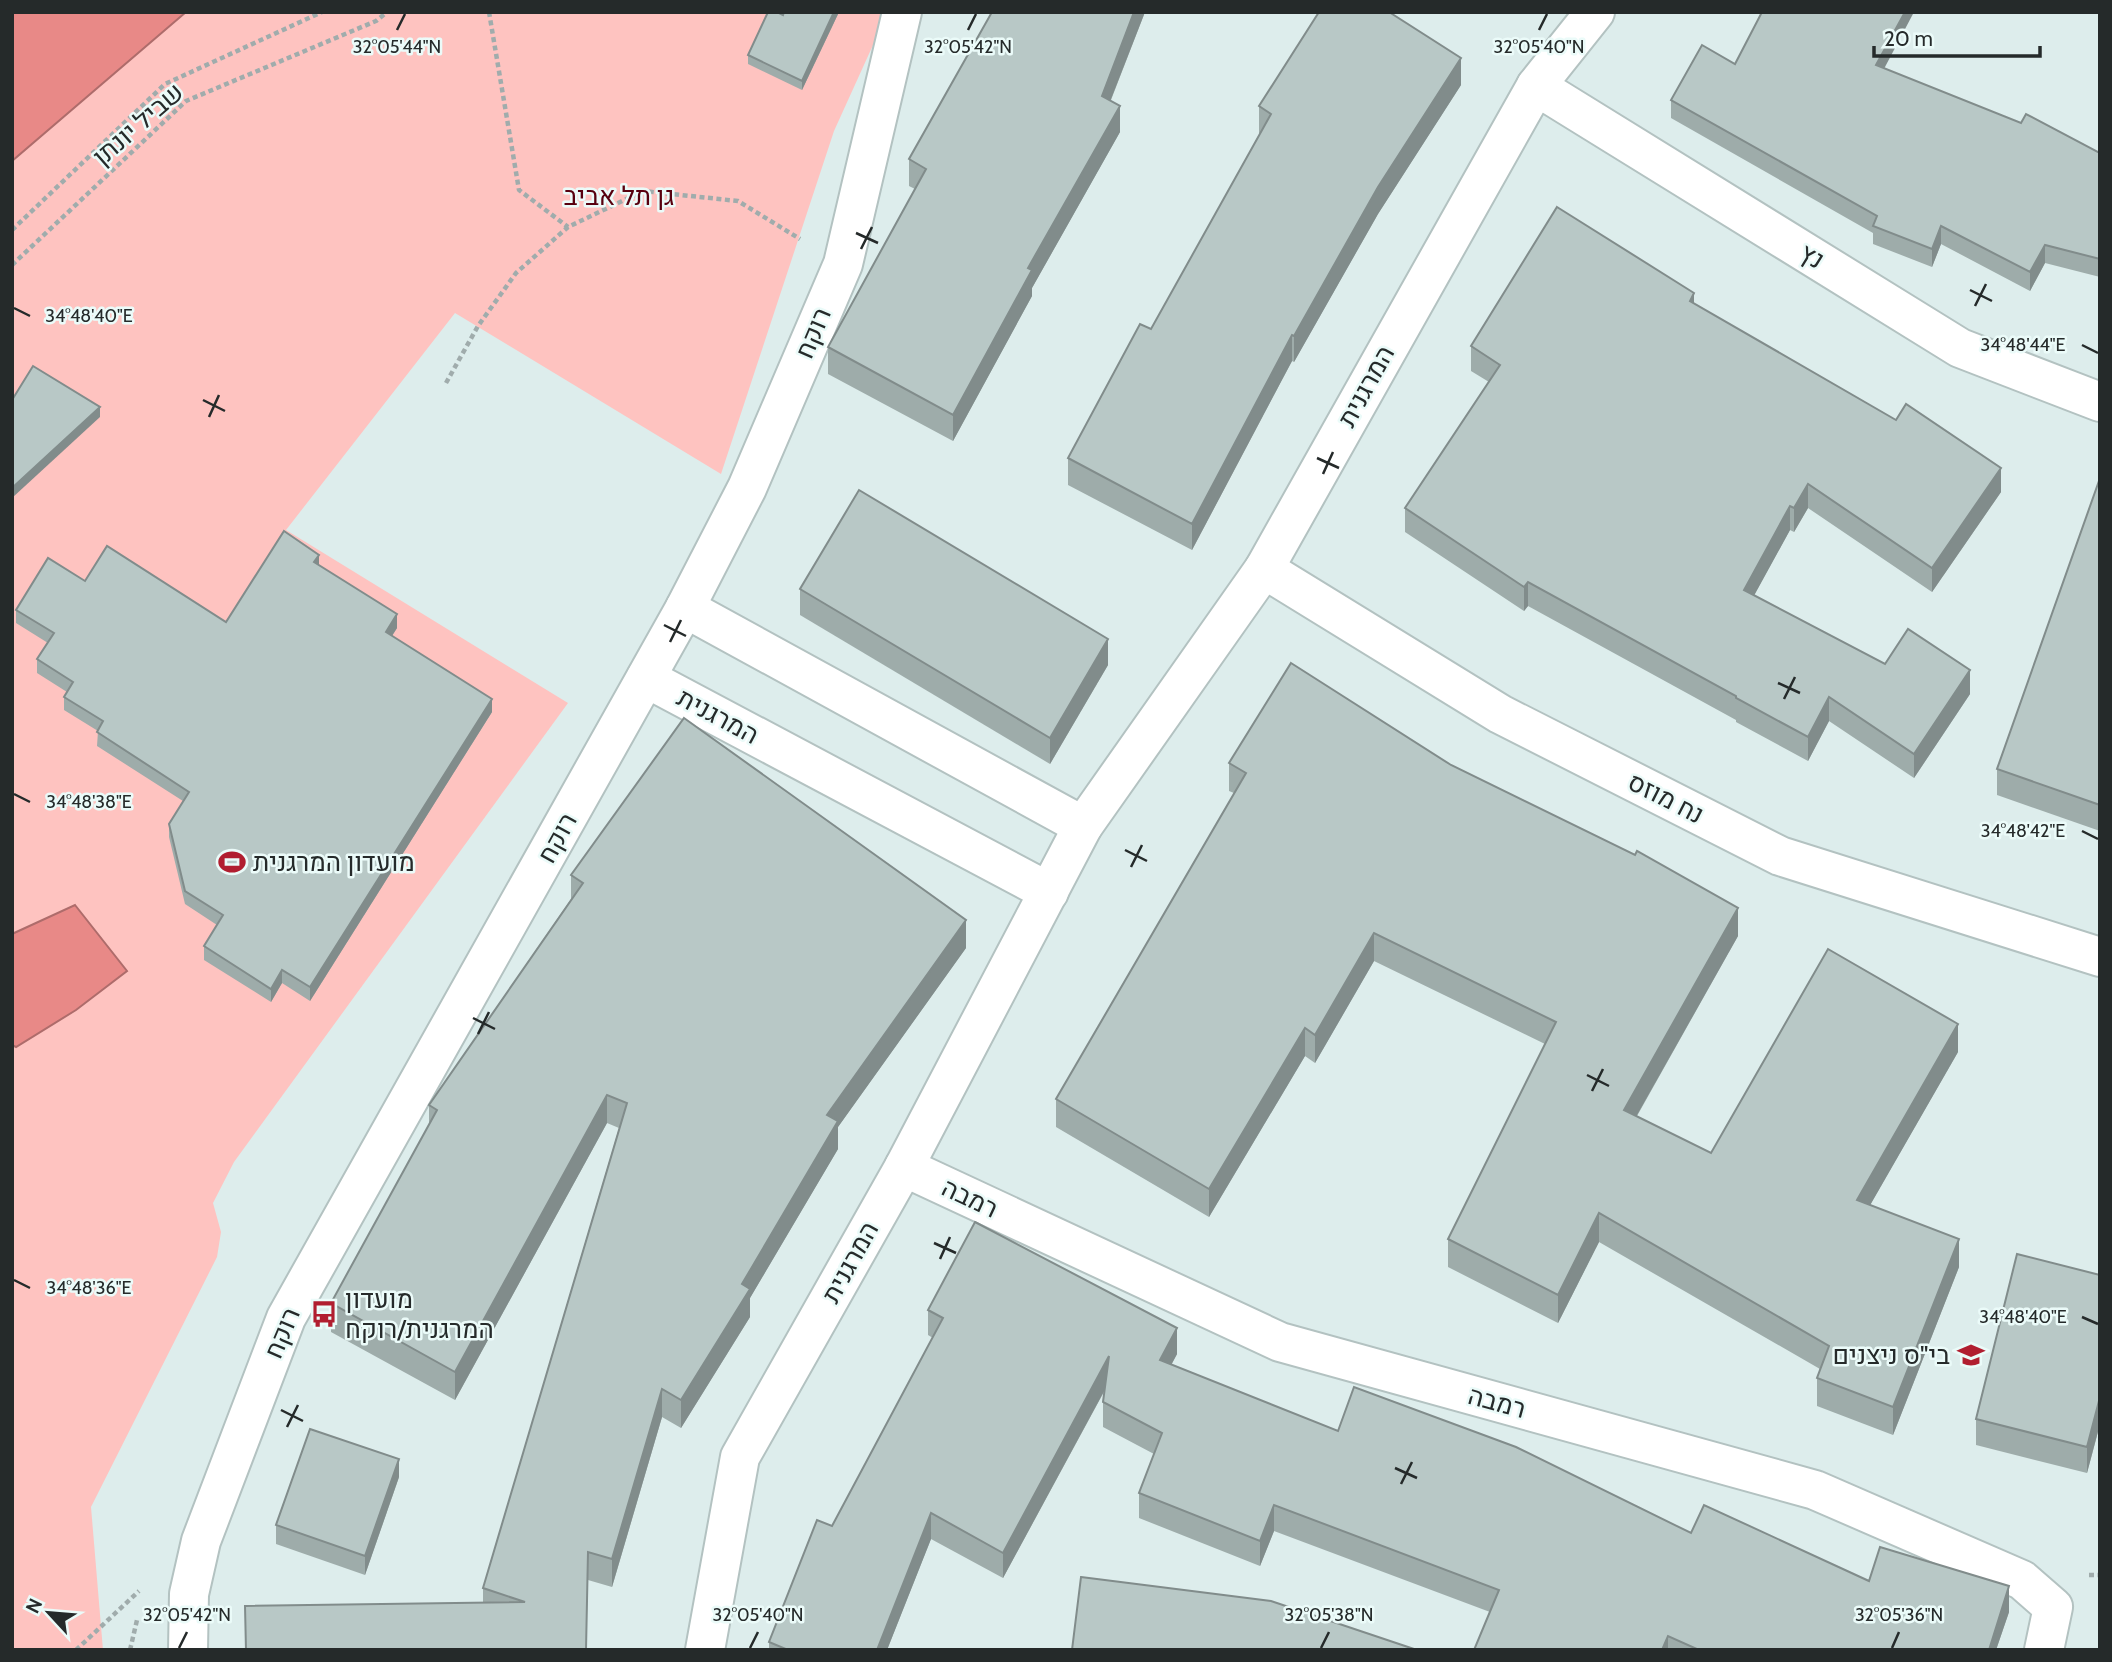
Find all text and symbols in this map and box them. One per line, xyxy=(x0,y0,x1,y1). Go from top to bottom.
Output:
scale bar xyxy=(1874,14,2040,58)
text: 20 m xyxy=(1884,26,1933,51)
text: 32°05'44"N xyxy=(353,36,441,58)
text: 32°05'42"N xyxy=(924,36,1012,58)
text: 32°05'40"N xyxy=(1494,36,1584,58)
street label: שביל יונתן xyxy=(86,76,190,172)
park label: גן תל אביב xyxy=(564,180,674,212)
street label: נץ xyxy=(1794,236,1830,276)
street label: רוקח xyxy=(788,303,838,363)
text: 34°48'40"E xyxy=(45,305,133,327)
text: 34°48'44"E xyxy=(1980,334,2066,356)
street label: המרגנית xyxy=(1331,340,1401,432)
street label: המרגנית xyxy=(672,681,764,751)
street label: נח מוזס xyxy=(1623,765,1709,831)
text: 34°48'38"E xyxy=(46,791,132,813)
street label: רוקח xyxy=(530,807,584,869)
text: 34°48'42"E xyxy=(1981,820,2065,842)
place label: מועדון המרגנית xyxy=(253,846,415,878)
sports icon: מועדון המרגנית xyxy=(217,847,247,877)
street label: רמבה xyxy=(937,1171,1003,1225)
street label: המרגנית xyxy=(815,1216,885,1308)
text: 34°48'36"E xyxy=(47,1277,131,1299)
place label: מועדון המרגנית/רוקח xyxy=(345,1283,494,1345)
bus stop icon: מועדון המרגנית/רוקח xyxy=(309,1299,339,1329)
street label: רוקח xyxy=(257,1303,307,1363)
text: 34°48'40"E xyxy=(1979,1306,2067,1328)
place label: בי"ס ניצנים xyxy=(1832,1339,1950,1371)
school or university icon: בי"ס ניצנים xyxy=(1956,1340,1986,1370)
street label: רמבה xyxy=(1465,1379,1529,1425)
north arrow xyxy=(14,1578,84,1648)
text: N xyxy=(21,1595,47,1617)
text: 32°05'42"N xyxy=(143,1604,231,1626)
text: 32°05'40"N xyxy=(713,1604,803,1626)
text: 32°05'38"N xyxy=(1285,1604,1373,1626)
text: 32°05'36"N xyxy=(1855,1604,1943,1626)

